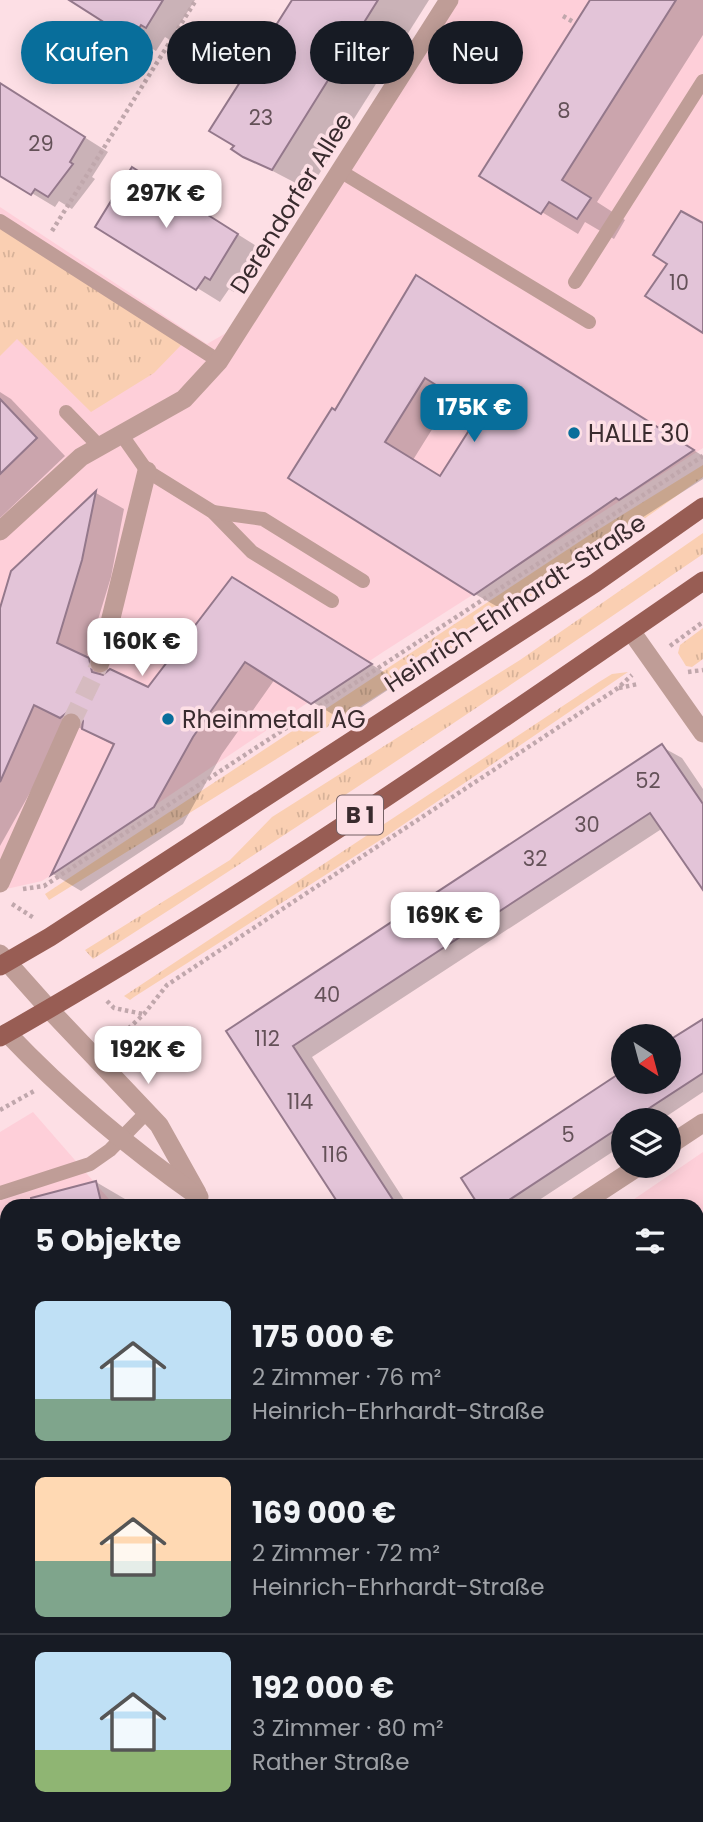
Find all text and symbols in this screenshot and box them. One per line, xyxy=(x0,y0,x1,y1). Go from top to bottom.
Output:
chip: Kaufen xyxy=(21,21,153,84)
chip: Mieten xyxy=(167,21,296,84)
chip: Filter xyxy=(310,21,414,84)
chip: Neu xyxy=(428,21,523,84)
house number: 8 xyxy=(557,96,571,125)
house number: 23 xyxy=(249,103,273,132)
street label: Derendorfer Allee xyxy=(222,106,360,300)
house number: 29 xyxy=(28,129,54,158)
pin: 297K € xyxy=(109,170,223,230)
text: 297K € xyxy=(127,177,205,209)
house number: 10 xyxy=(669,268,689,297)
pin: 175K € xyxy=(417,384,531,444)
text: 175K € xyxy=(436,391,512,423)
place label: HALLE 30 xyxy=(588,417,689,450)
marker: HALLE 30 xyxy=(566,425,582,441)
street label: Heinrich-Ehrhardt-Straße xyxy=(378,506,652,700)
pin: 160K € xyxy=(85,618,199,678)
text: 160K € xyxy=(103,625,181,657)
place label: Rheinmetall AG xyxy=(182,703,366,736)
marker: Rheinmetall AG xyxy=(160,711,176,727)
house number: 52 xyxy=(635,766,661,795)
road number: B 1 xyxy=(337,796,383,834)
house number: 30 xyxy=(574,810,600,839)
house number: 32 xyxy=(523,844,547,873)
pin: 169K € xyxy=(388,892,502,952)
text: 169K € xyxy=(407,899,483,931)
house number: 40 xyxy=(314,980,340,1009)
house number: 112 xyxy=(254,1024,280,1053)
north arrow xyxy=(611,1024,681,1094)
map controls xyxy=(611,1024,681,1178)
pin: 192K € xyxy=(91,1026,205,1086)
text: 192K € xyxy=(110,1033,186,1065)
house number: 114 xyxy=(287,1087,313,1116)
button: layers xyxy=(611,1108,681,1178)
house number: 5 xyxy=(561,1120,575,1149)
house number: 116 xyxy=(322,1140,348,1169)
text: 5 Objekte xyxy=(35,1219,181,1262)
icon: filters xyxy=(631,1222,669,1260)
text: 175 000 € xyxy=(252,1315,394,1358)
icon: home xyxy=(91,1329,175,1413)
text: 2 Zimmer · 76 m² xyxy=(252,1361,441,1393)
text: Heinrich-Ehrhardt-Straße xyxy=(252,1395,545,1427)
text: 169 000 € xyxy=(252,1491,396,1534)
icon: home xyxy=(91,1505,175,1589)
text: 2 Zimmer · 72 m² xyxy=(252,1537,440,1569)
text: Heinrich-Ehrhardt-Straße xyxy=(252,1571,545,1603)
text: 192 000 € xyxy=(252,1666,394,1709)
icon: home xyxy=(91,1680,175,1764)
text: 3 Zimmer · 80 m² xyxy=(252,1712,444,1744)
text: Rather Straße xyxy=(252,1746,410,1778)

